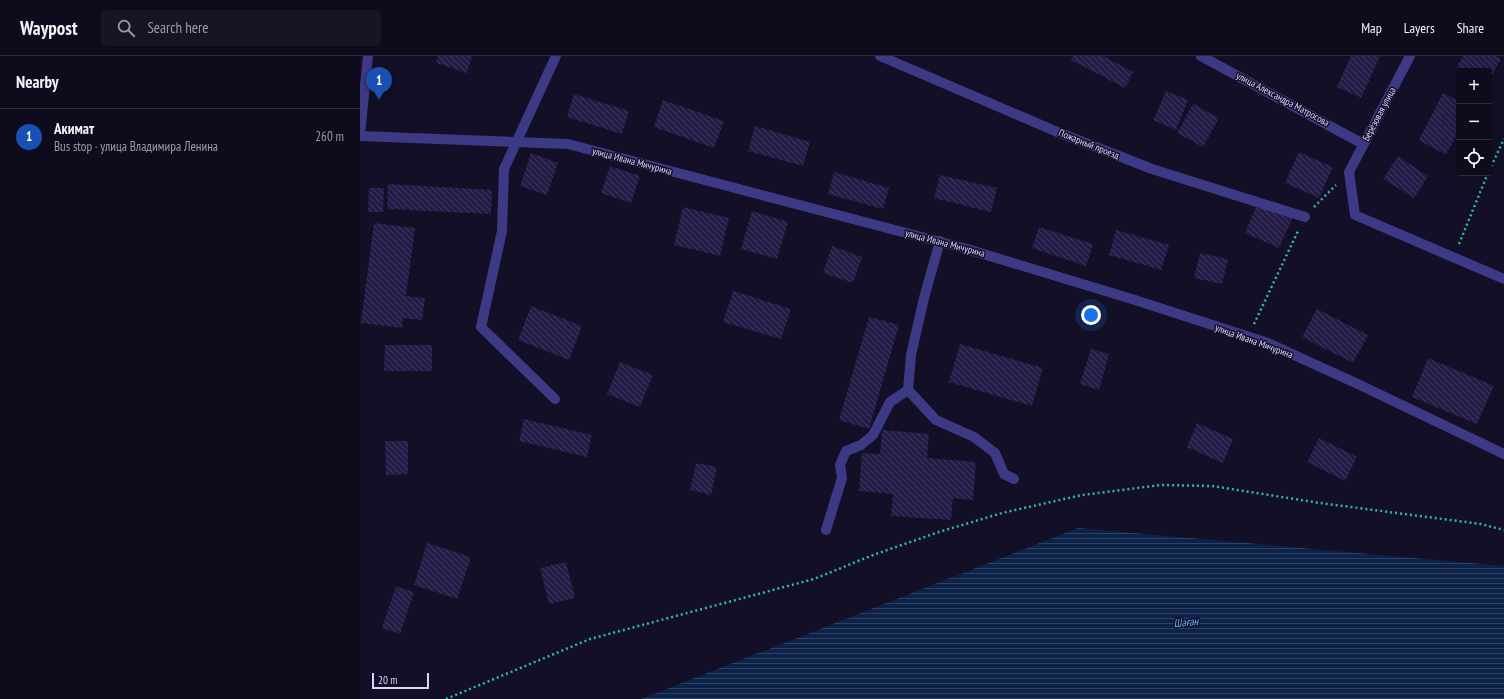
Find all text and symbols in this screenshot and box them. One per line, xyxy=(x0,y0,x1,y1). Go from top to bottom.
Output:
search box xyxy=(101,10,381,46)
text: Waypost xyxy=(20,16,77,40)
icon: search xyxy=(115,17,137,39)
text: Search here xyxy=(147,18,208,37)
text: Map xyxy=(1361,19,1382,37)
text: Layers xyxy=(1404,19,1435,37)
text: Share xyxy=(1457,19,1484,37)
pin: 1 xyxy=(366,67,392,100)
map controls xyxy=(1456,68,1492,176)
button: + xyxy=(1456,68,1492,104)
street label: улица Александра Матросова xyxy=(1234,69,1332,129)
text: Nearby xyxy=(16,71,59,93)
street label: Берёзовая улица xyxy=(1359,85,1399,143)
button: − xyxy=(1456,104,1492,140)
text: Акимат xyxy=(54,119,94,138)
street label: Пожарный проезд xyxy=(1057,126,1122,162)
text: 1 xyxy=(26,128,32,145)
text: 260 m xyxy=(315,128,344,145)
text: Bus stop · улица Владимира Ленина xyxy=(54,138,218,155)
button: locate xyxy=(1456,140,1492,176)
street label: улица Ивана Мичурина xyxy=(591,144,673,178)
street label: улица Ивана Мичурина xyxy=(904,226,986,260)
your location xyxy=(1081,305,1101,325)
street label: улица Ивана Мичурина xyxy=(1213,321,1295,361)
water label: Шаған xyxy=(1173,614,1200,630)
scale bar xyxy=(372,671,429,690)
text: 20 m xyxy=(378,673,397,687)

